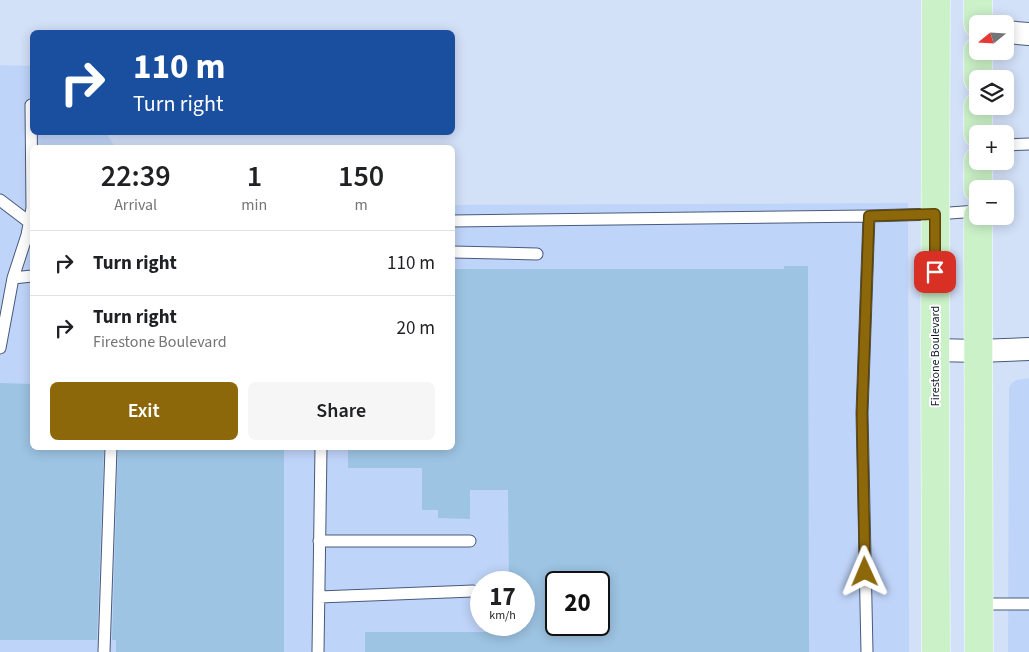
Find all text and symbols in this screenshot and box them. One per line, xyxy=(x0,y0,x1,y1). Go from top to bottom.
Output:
north arrow xyxy=(969,15,1014,60)
map controls xyxy=(969,15,1014,225)
text: 110 m xyxy=(133,42,225,92)
icon: right xyxy=(50,50,115,115)
button: layers xyxy=(969,70,1014,115)
text: Turn right xyxy=(133,88,223,120)
button: + xyxy=(969,125,1014,170)
text: 22:39 xyxy=(101,155,171,198)
text: 1 xyxy=(247,155,262,198)
text: 150 xyxy=(338,155,384,198)
button: − xyxy=(969,180,1014,225)
text: Arrival xyxy=(114,194,157,216)
text: min xyxy=(241,194,267,216)
text: m xyxy=(355,194,368,216)
icon: right xyxy=(50,249,78,277)
text: Turn right xyxy=(93,250,177,277)
text: 110 m xyxy=(387,250,435,277)
pin xyxy=(914,251,956,293)
icon: arrive xyxy=(921,258,949,286)
text: Turn right xyxy=(93,304,177,331)
street label: Firestone Boulevard xyxy=(927,306,944,406)
icon: right xyxy=(50,314,78,342)
text: 20 m xyxy=(397,315,435,342)
text: Firestone Boulevard xyxy=(93,331,227,353)
button: Exit xyxy=(50,382,238,440)
button: Share xyxy=(248,382,435,440)
position arrow xyxy=(838,545,890,597)
speed limit sign: 20 xyxy=(545,571,610,636)
text: 17 xyxy=(489,579,516,615)
text: km/h xyxy=(489,607,516,624)

